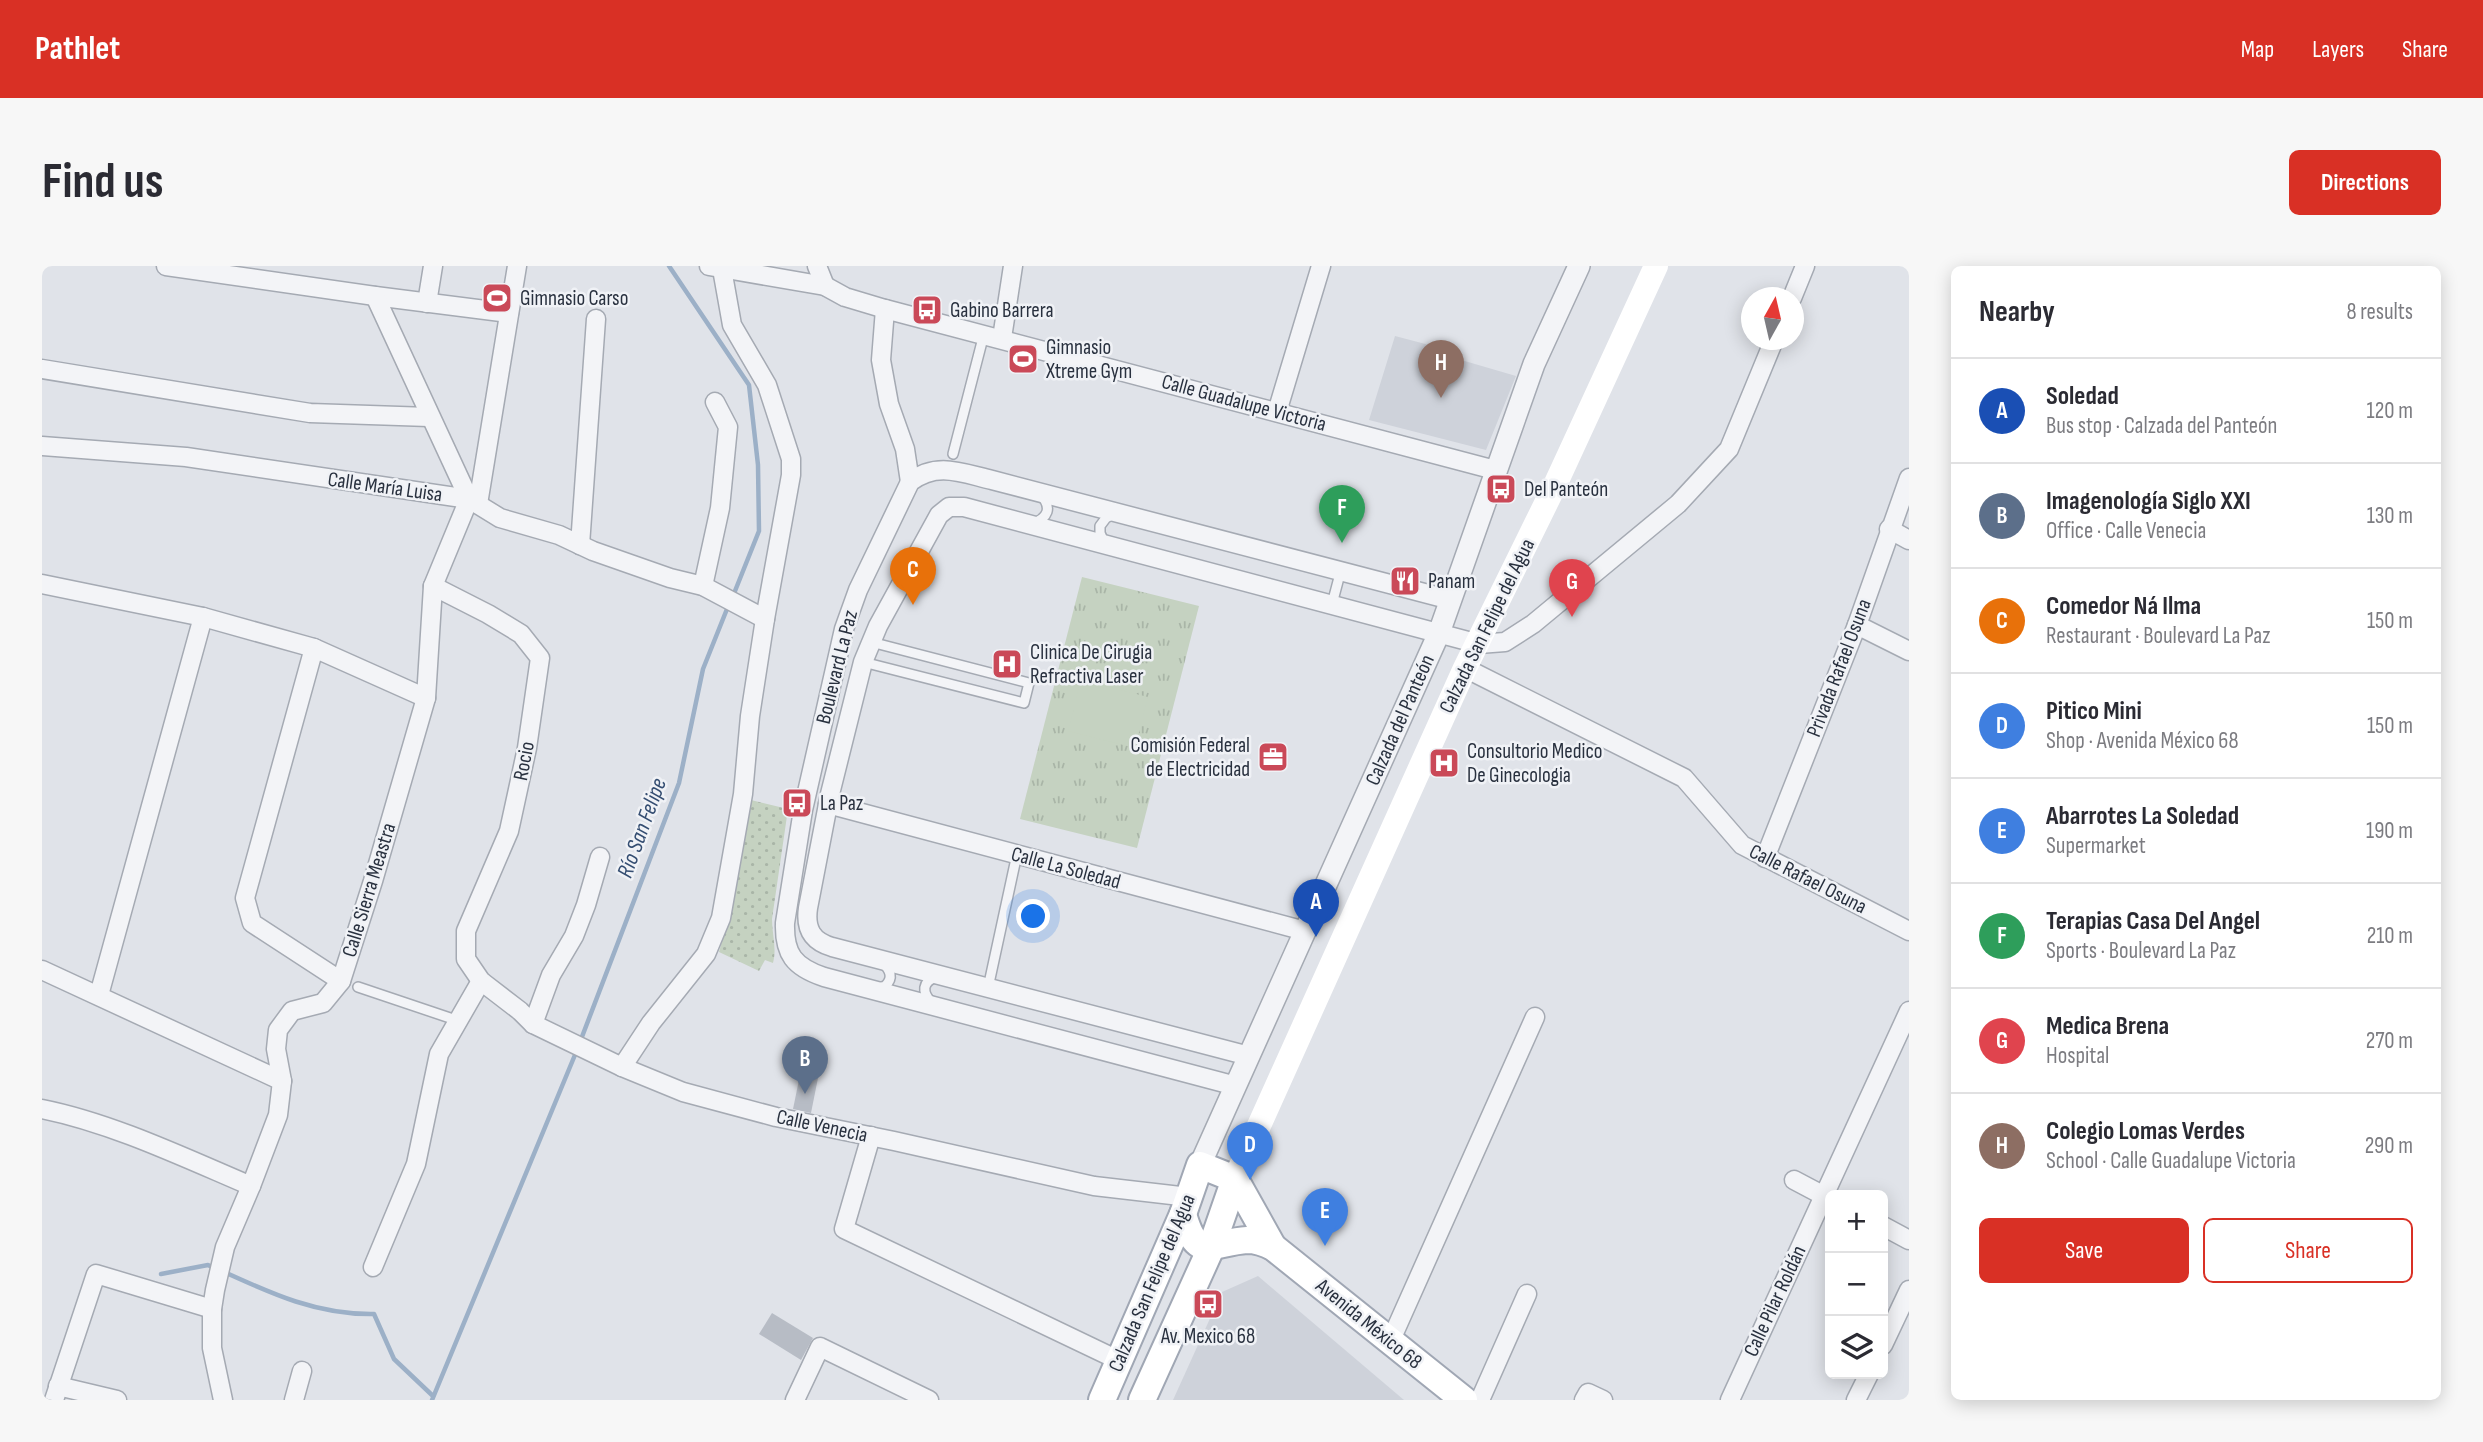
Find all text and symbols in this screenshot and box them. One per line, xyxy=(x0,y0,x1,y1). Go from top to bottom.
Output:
text: Pathlet xyxy=(35,29,120,69)
text: Map xyxy=(2241,35,2274,64)
text: Layers xyxy=(2312,35,2364,64)
text: Share xyxy=(2402,35,2448,64)
button: Directions xyxy=(2289,150,2441,215)
text: Find us xyxy=(42,153,164,212)
sports icon: Gimnasio Carso xyxy=(480,281,514,315)
place label: Gimnasio Carso xyxy=(520,286,628,311)
north arrow xyxy=(1741,287,1804,350)
bus stop icon: Gabino Barrera xyxy=(910,293,944,327)
text: Nearby xyxy=(1979,294,2055,330)
place label: Gabino Barrera xyxy=(950,298,1054,323)
text: 8 results xyxy=(2347,298,2413,326)
place label: Gimnasio Xtreme Gym xyxy=(1045,335,1132,384)
pin: H xyxy=(1418,340,1464,398)
sports icon: Gimnasio Xtreme Gym xyxy=(1006,342,1040,376)
street label: Calle Guadalupe Victoria xyxy=(1159,369,1329,437)
text: Soledad xyxy=(2046,381,2119,412)
text: A xyxy=(1997,397,2007,425)
text: 120 m xyxy=(2367,397,2413,425)
text: Bus stop · Calzada del Panteón xyxy=(2046,412,2277,440)
street label: Calle María Luisa xyxy=(326,467,444,507)
bus stop icon: Del Panteón xyxy=(1484,472,1518,506)
place label: Del Panteón xyxy=(1524,477,1608,502)
pin: F xyxy=(1319,485,1365,543)
text: Imagenología Siglo XXI xyxy=(2046,486,2251,517)
text: B xyxy=(1997,502,2007,530)
text: 130 m xyxy=(2367,502,2413,530)
text: Office · Calle Venecia xyxy=(2046,517,2206,545)
street label: Calzada San Felipe del Agua xyxy=(1434,535,1540,717)
pin: C xyxy=(890,547,936,605)
pin: G xyxy=(1549,559,1595,617)
restaurant icon: Panam xyxy=(1388,564,1422,598)
place label: Panam xyxy=(1428,569,1475,594)
text: Comedor Ná Ilma xyxy=(2046,591,2201,622)
street label: Privada Rafael Osuna xyxy=(1801,595,1877,741)
street label: Boulevard La Paz xyxy=(811,607,863,726)
text: C xyxy=(1996,607,2008,635)
text: 150 m xyxy=(2367,607,2413,635)
text: Restaurant · Boulevard La Paz xyxy=(2046,622,2270,650)
place label: Clinica De Cirugia Refractiva Laser xyxy=(1030,640,1152,689)
hospital icon: Clinica De Cirugia Refractiva Laser xyxy=(990,647,1024,681)
street label: Calzada del Panteón xyxy=(1360,651,1440,789)
text: Pitico Mini xyxy=(2046,696,2142,727)
text: D xyxy=(1996,712,2008,740)
text: 150 m xyxy=(2367,712,2413,740)
text: Shop · Avenida México 68 xyxy=(2046,727,2239,755)
place label: Comisión Federal de Electricidad xyxy=(1130,733,1250,782)
street label: Rocio xyxy=(508,739,540,783)
place label: Consultorio Medico De Ginecologia xyxy=(1467,739,1602,788)
office icon: Comisión Federal de Electricidad xyxy=(1256,740,1290,774)
hospital icon: Consultorio Medico De Ginecologia xyxy=(1427,746,1461,780)
water label: Río San Felipe xyxy=(611,774,673,882)
bus stop icon: La Paz xyxy=(780,786,814,820)
place label: La Paz xyxy=(820,791,864,816)
text: Abarrotes La Soledad xyxy=(2046,801,2239,832)
text: E xyxy=(1997,817,2007,845)
text: 190 m xyxy=(2366,817,2413,845)
street label: Calle Sierra Meastra xyxy=(337,820,401,960)
text: Supermarket xyxy=(2046,832,2146,860)
street label: Calle Rafael Osuna xyxy=(1745,839,1871,919)
street label: Calle La Soledad xyxy=(1008,841,1124,895)
pin: A xyxy=(1293,879,1339,937)
your location xyxy=(1016,899,1050,933)
text: Terapias Casa Del Angel xyxy=(2046,906,2260,937)
text: F xyxy=(1997,922,2007,950)
text: 210 m xyxy=(2367,922,2413,950)
text: Sports · Boulevard La Paz xyxy=(2046,937,2236,965)
text: Medica Brena xyxy=(2046,1011,2169,1042)
text: G xyxy=(1996,1027,2008,1055)
text: 270 m xyxy=(2366,1027,2413,1055)
pin: B xyxy=(782,1036,828,1094)
text: Hospital xyxy=(2046,1042,2109,1070)
street label: Calle Venecia xyxy=(774,1104,870,1148)
text: Colegio Lomas Verdes xyxy=(2046,1116,2245,1147)
pin: D xyxy=(1227,1122,1273,1180)
text: H xyxy=(1996,1132,2008,1160)
text: 290 m xyxy=(2365,1132,2413,1160)
text: School · Calle Guadalupe Victoria xyxy=(2046,1147,2296,1175)
pin: E xyxy=(1302,1188,1348,1246)
street label: Calzada San Felipe del Agua xyxy=(1103,1190,1201,1376)
map controls xyxy=(1825,1190,1888,1379)
button: + xyxy=(1825,1190,1888,1253)
button: Save xyxy=(1979,1218,2189,1283)
button: Share xyxy=(2203,1218,2413,1283)
street label: Calle Pilar Roldán xyxy=(1738,1242,1812,1360)
button: − xyxy=(1825,1253,1888,1316)
street label: Avenida México 68 xyxy=(1310,1273,1427,1374)
bus stop icon: Av. Mexico 68 xyxy=(1191,1287,1225,1321)
button: layers xyxy=(1825,1316,1888,1379)
place label: Av. Mexico 68 xyxy=(1160,1324,1255,1349)

